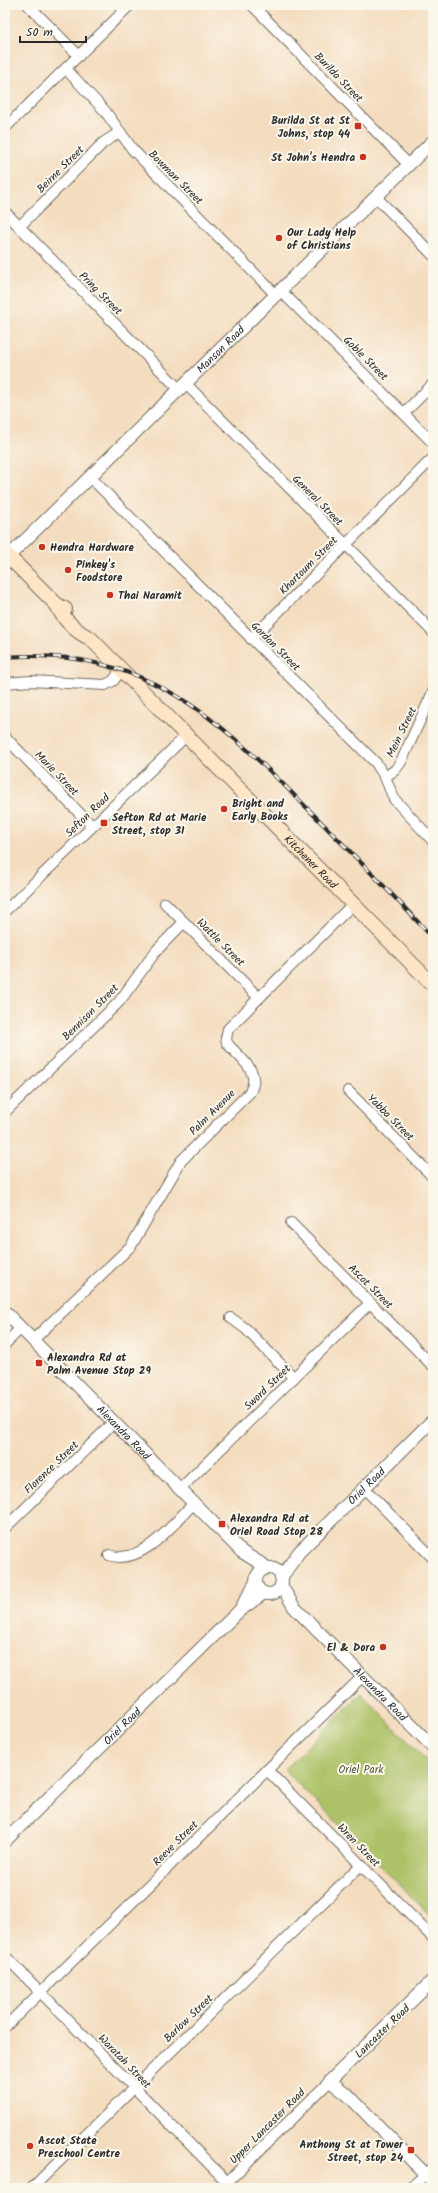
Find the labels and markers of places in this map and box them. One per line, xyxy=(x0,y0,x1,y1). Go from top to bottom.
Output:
place label: Burilda St at St Johns, stop 44 xyxy=(271,112,351,143)
marker: Burilda St at St Johns, stop 44 xyxy=(353,121,363,131)
place label: St John's Hendra xyxy=(271,149,355,167)
marker: St John's Hendra xyxy=(358,152,368,162)
place label: Our Lady Help of Christians xyxy=(287,224,356,255)
marker: Our Lady Help of Christians xyxy=(274,233,284,243)
place label: Hendra Hardware xyxy=(50,539,134,557)
marker: Hendra Hardware xyxy=(37,542,47,552)
place label: Pinkey's Foodstore xyxy=(76,556,123,587)
marker: Pinkey's Foodstore xyxy=(63,565,73,575)
place label: Thai Naramit xyxy=(118,587,183,605)
marker: Thai Naramit xyxy=(105,590,115,600)
place label: Bright and Early Books xyxy=(232,795,289,826)
marker: Bright and Early Books xyxy=(219,804,229,814)
place label: Sefton Rd at Marie Street, stop 31 xyxy=(112,809,207,840)
marker: Sefton Rd at Marie Street, stop 31 xyxy=(99,818,109,828)
place label: Alexandra Rd at Palm Avenue Stop 29 xyxy=(47,1349,151,1380)
marker: Alexandra Rd at Palm Avenue Stop 29 xyxy=(34,1358,44,1368)
place label: Alexandra Rd at Oriel Road Stop 28 xyxy=(230,1510,323,1541)
marker: Alexandra Rd at Oriel Road Stop 28 xyxy=(217,1519,227,1529)
place label: El & Dora xyxy=(327,1639,375,1657)
marker: El & Dora xyxy=(378,1642,388,1652)
place label: Ascot State Preschool Centre xyxy=(38,2132,120,2163)
place label: Anthony St at Tower Street, stop 24 xyxy=(300,2136,404,2167)
marker: Ascot State Preschool Centre xyxy=(25,2141,35,2151)
marker: Anthony St at Tower Street, stop 24 xyxy=(406,2145,416,2155)

